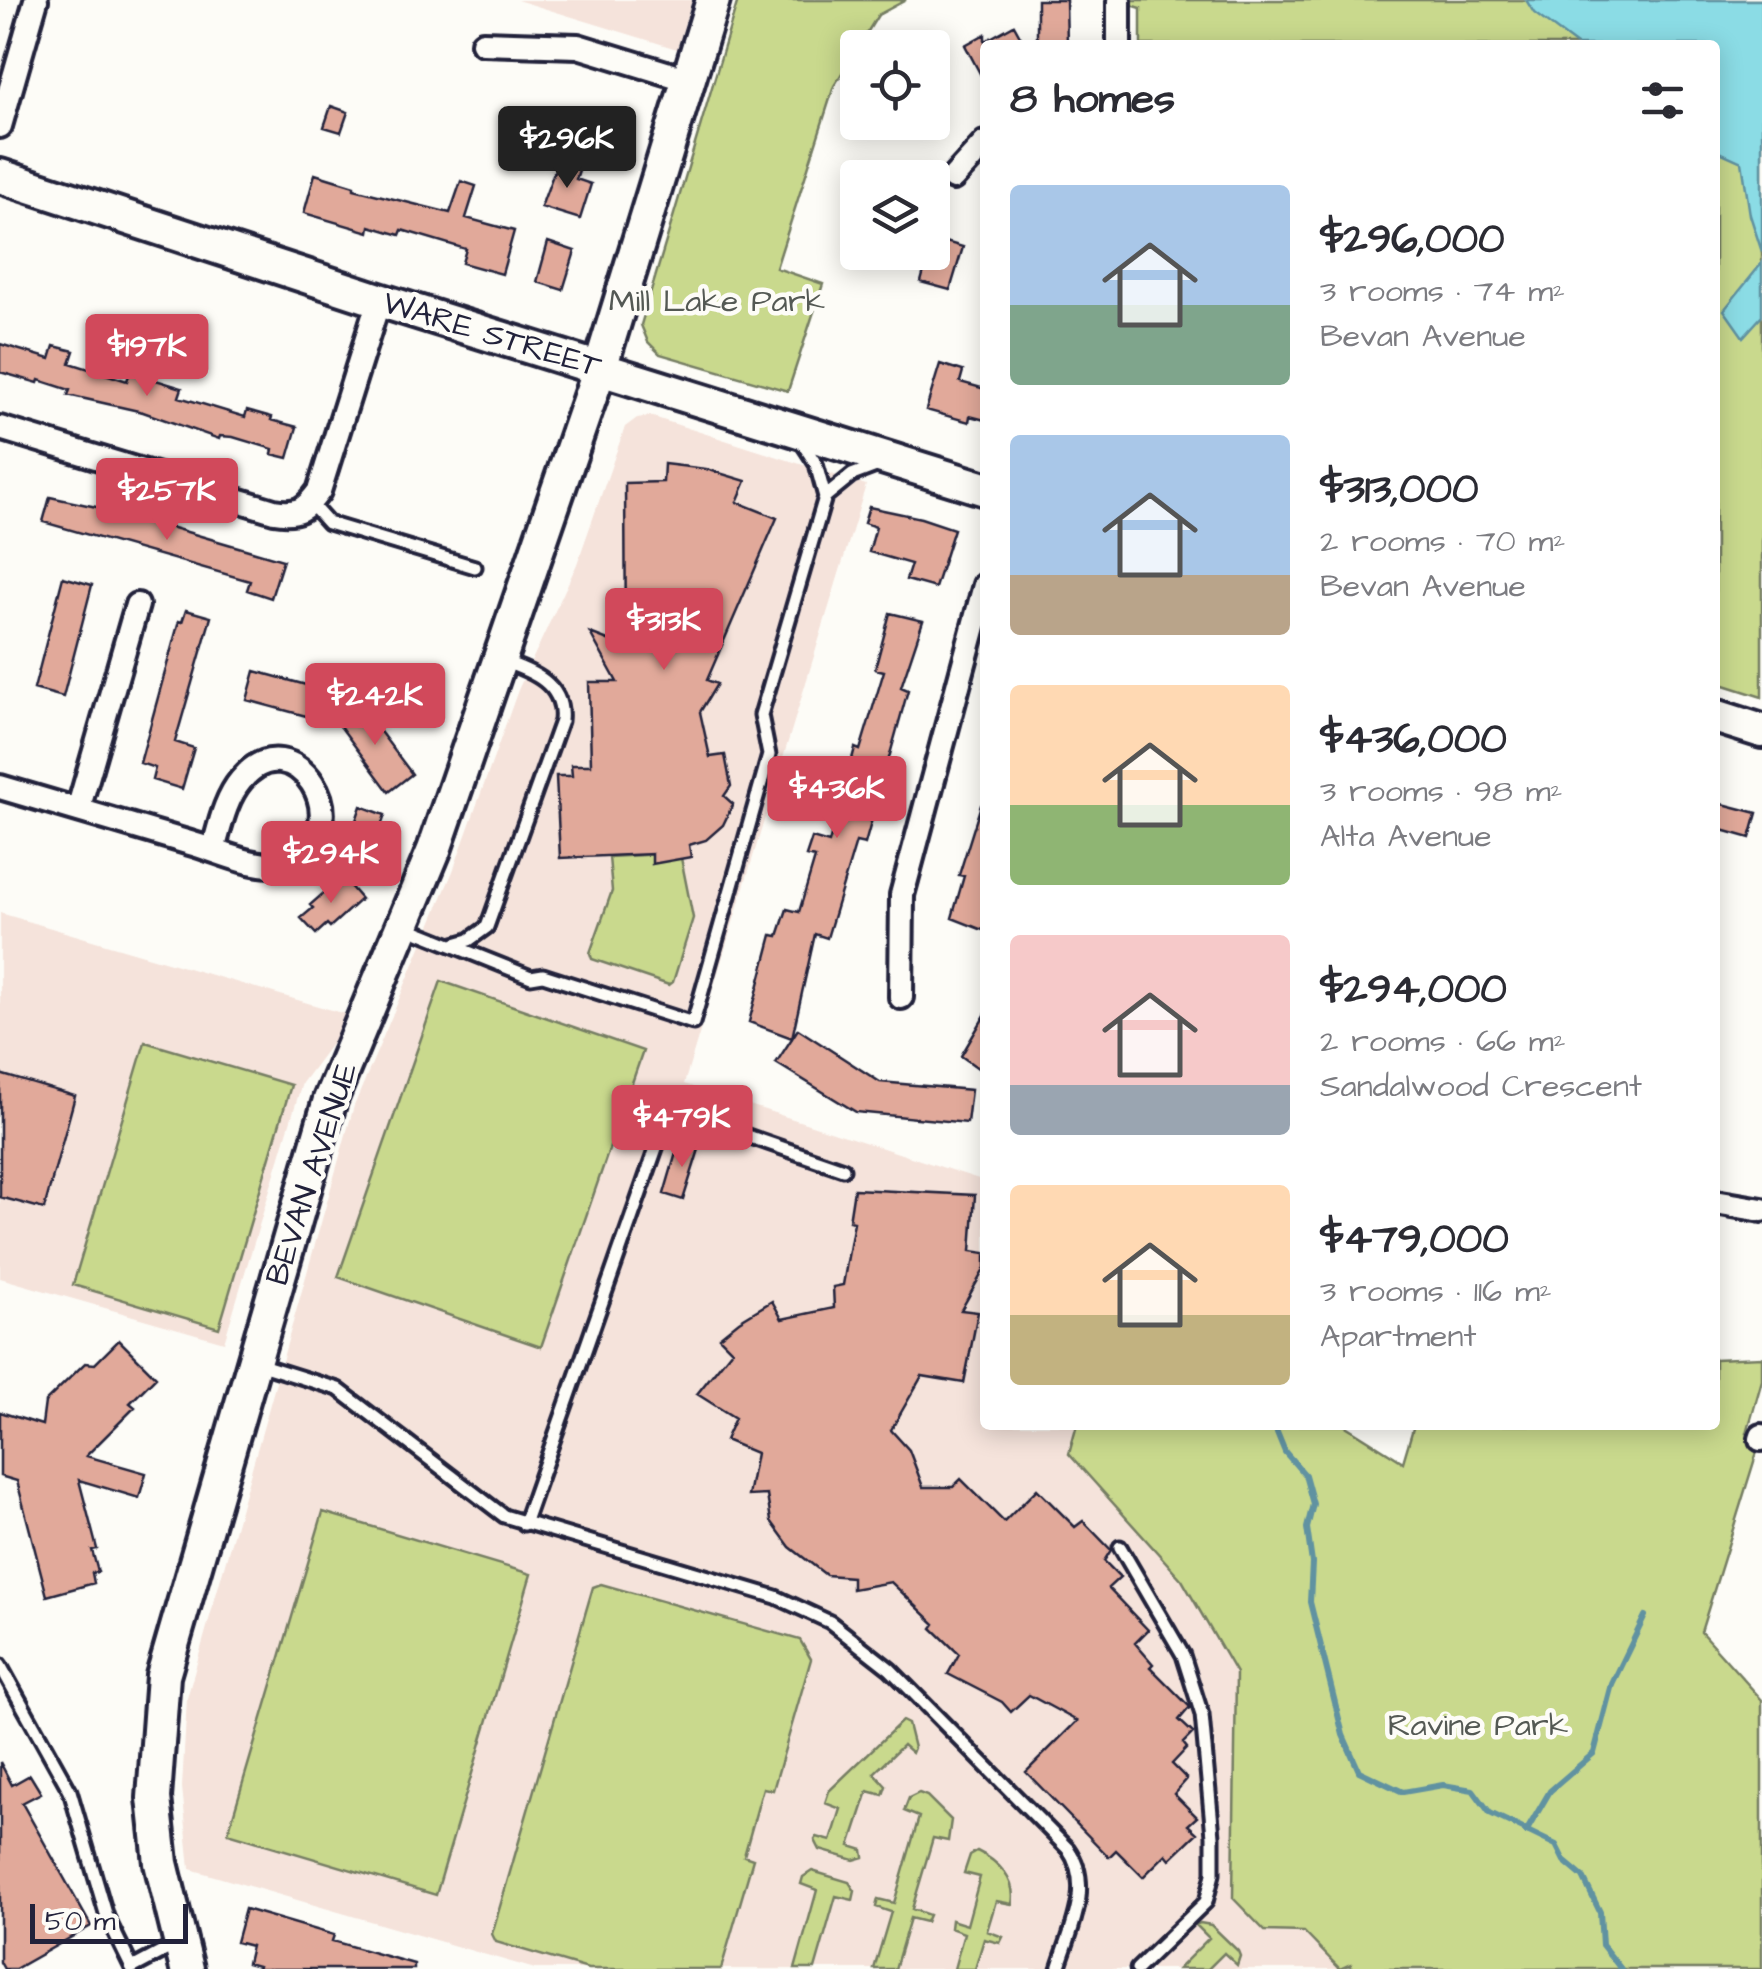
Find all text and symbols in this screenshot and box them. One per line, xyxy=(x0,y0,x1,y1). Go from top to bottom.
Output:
map controls xyxy=(840,30,950,270)
button: locate xyxy=(840,30,950,140)
text: 8 homes xyxy=(1010,71,1175,129)
icon: filters xyxy=(1635,73,1690,128)
pin: $296K xyxy=(497,106,637,191)
text: $296K xyxy=(520,116,614,161)
button: layers xyxy=(840,160,950,270)
text: $296,000 xyxy=(1320,211,1505,269)
icon: home xyxy=(1090,225,1210,345)
text: 3 rooms · 74 m² xyxy=(1320,269,1565,314)
park label: Mill Lake Park xyxy=(609,279,826,324)
street label: WARE STREET xyxy=(377,280,607,390)
pin: $197K xyxy=(77,314,217,399)
text: Bevan Avenue xyxy=(1320,314,1526,359)
text: $197K xyxy=(107,324,187,369)
pin: $257K xyxy=(97,458,237,543)
text: $313,000 xyxy=(1320,461,1478,519)
text: $257K xyxy=(118,468,216,513)
icon: home xyxy=(1090,475,1210,595)
text: 2 rooms · 70 m² xyxy=(1320,519,1565,564)
text: Bevan Avenue xyxy=(1320,564,1526,609)
pin: $313K xyxy=(594,588,734,673)
text: $313K xyxy=(627,598,701,643)
pin: $242K xyxy=(305,663,445,748)
text: $242K xyxy=(327,673,423,718)
text: $436,000 xyxy=(1320,711,1507,769)
icon: home xyxy=(1090,725,1210,845)
pin: $436K xyxy=(767,756,907,841)
text: $436K xyxy=(789,766,885,811)
text: 3 rooms · 98 m² xyxy=(1320,769,1563,814)
text: Alta Avenue xyxy=(1320,814,1492,859)
pin: $294K xyxy=(261,821,401,906)
text: $294K xyxy=(283,831,379,876)
text: $294,000 xyxy=(1320,961,1507,1019)
icon: home xyxy=(1090,975,1210,1095)
text: 2 rooms · 66 m² xyxy=(1320,1019,1566,1064)
street label: BEVAN AVENUE xyxy=(255,1057,369,1291)
text: Sandalwood Crescent xyxy=(1320,1064,1642,1109)
pin: $479K xyxy=(612,1085,752,1170)
text: $479K xyxy=(634,1095,730,1140)
text: $479,000 xyxy=(1320,1211,1509,1269)
icon: home xyxy=(1090,1225,1210,1345)
text: 3 rooms · 116 m² xyxy=(1320,1269,1552,1314)
text: Apartment xyxy=(1320,1314,1476,1359)
park label: Ravine Park xyxy=(1388,1703,1569,1748)
scale bar xyxy=(30,1899,188,1944)
text: 50 m xyxy=(45,1902,116,1941)

